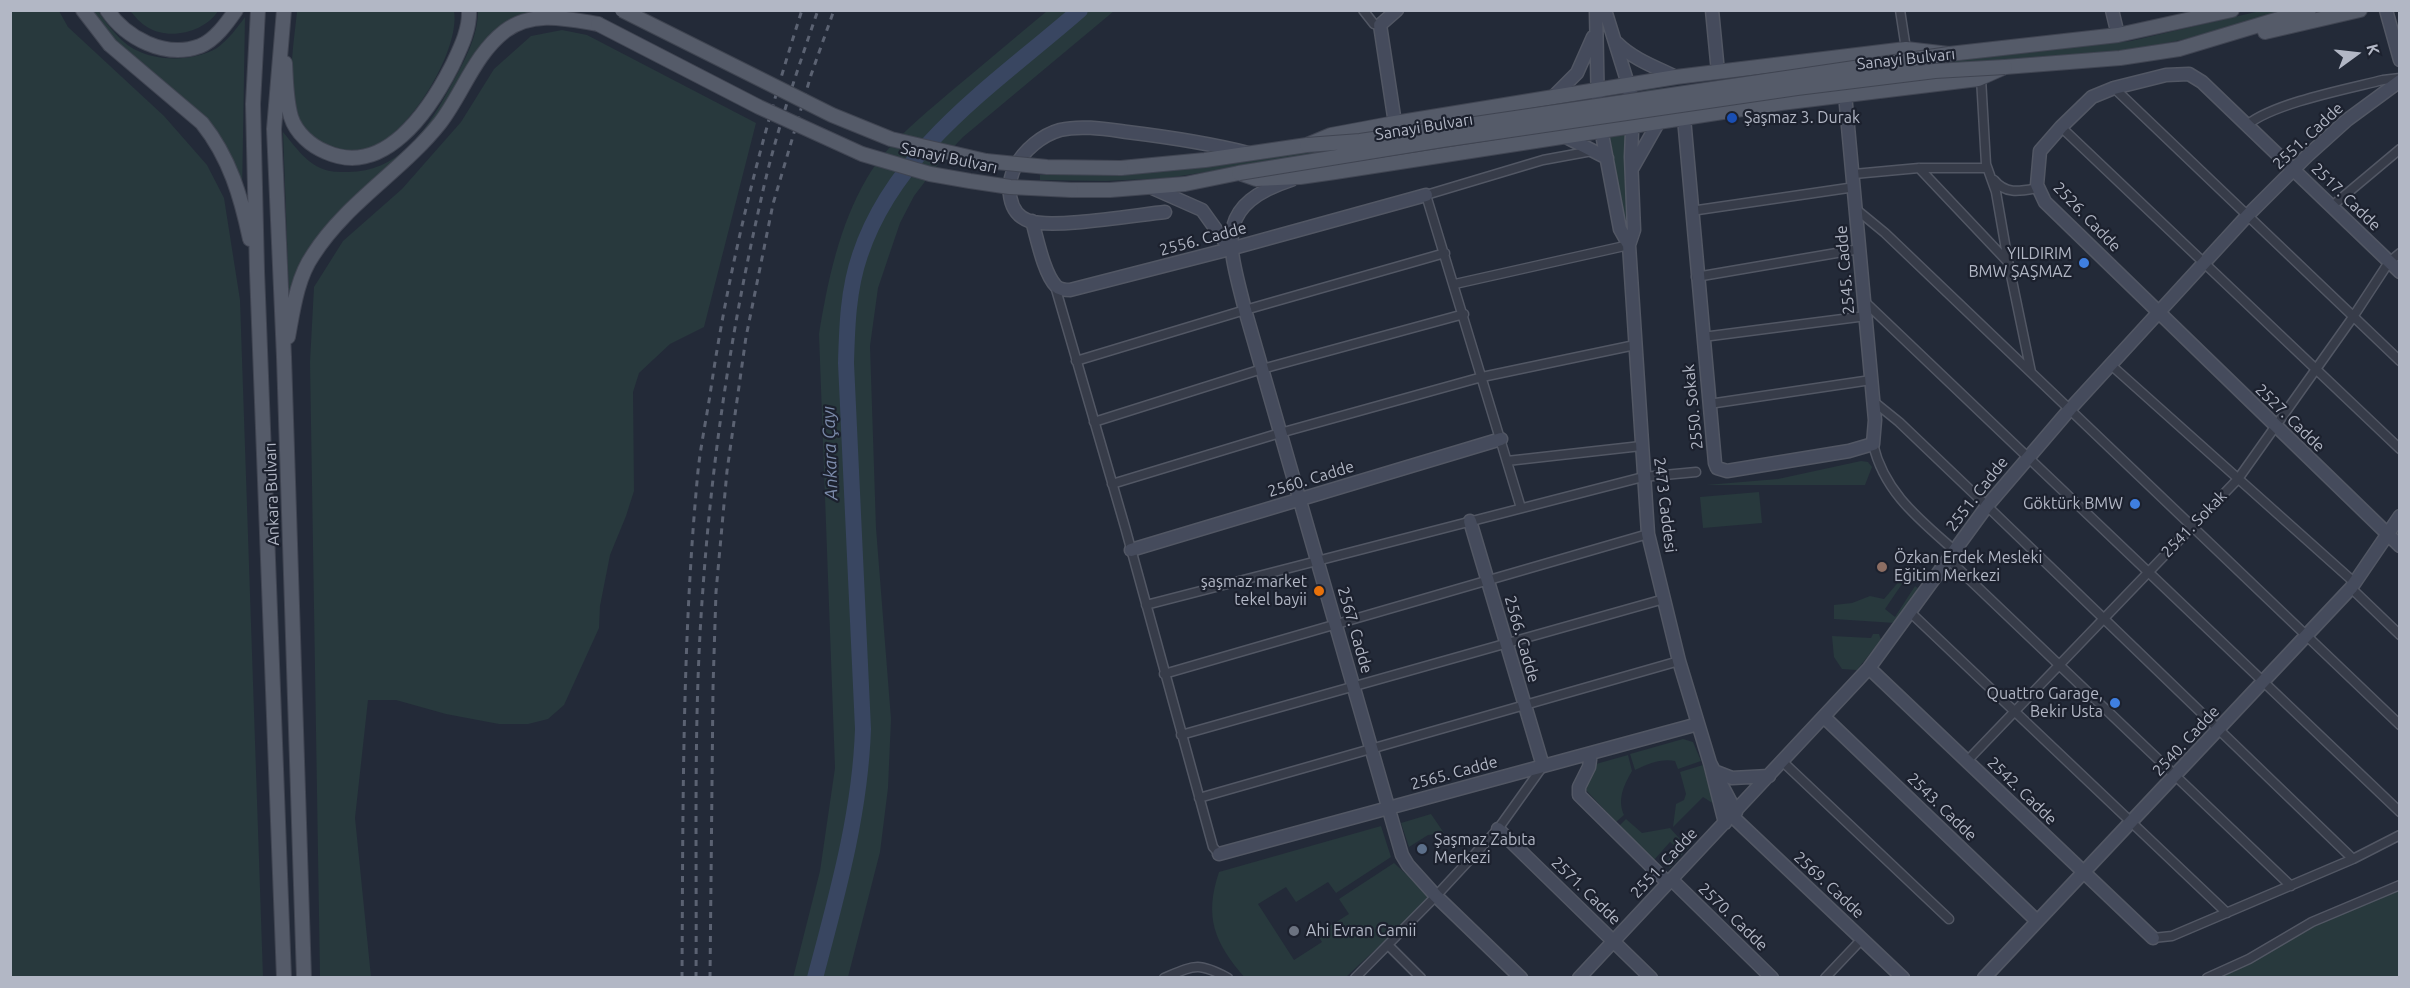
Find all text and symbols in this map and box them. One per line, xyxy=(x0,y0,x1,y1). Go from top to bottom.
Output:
north arrow xyxy=(2326,24,2386,84)
text: K xyxy=(2363,42,2383,57)
street label: Sanayi Bulvarı xyxy=(1856,44,1956,74)
street label: 2551. Cadde xyxy=(2269,99,2347,173)
place label: Şaşmaz 3. Durak xyxy=(1744,108,1860,128)
street label: Sanayi Bulvarı xyxy=(1374,110,1474,144)
marker: Şaşmaz 3. Durak xyxy=(1725,111,1739,125)
street label: Sanayi Bulvarı xyxy=(899,138,999,178)
street label: 2517. Cadde xyxy=(2307,159,2385,235)
street label: 2526. Cadde xyxy=(2049,178,2125,256)
street label: 2556. Cadde xyxy=(1157,218,1249,260)
street label: 2545. Cadde xyxy=(1832,225,1858,315)
place label: YILDIRIM BMW ŞAŞMAZ xyxy=(1968,244,2072,282)
marker: YILDIRIM BMW ŞAŞMAZ xyxy=(2077,256,2091,270)
street label: 2550. Sokak xyxy=(1679,363,1707,451)
street label: 2527. Cadde xyxy=(2251,380,2329,456)
water label: Ankara Çayı xyxy=(818,405,842,501)
street label: Ankara Bulvarı xyxy=(261,442,283,546)
street label: 2551. Cadde xyxy=(1942,453,2012,535)
street label: 2473 Caddesi xyxy=(1650,456,1680,554)
street label: 2560. Cadde xyxy=(1265,457,1357,501)
street label: 2541. Sokak xyxy=(2157,486,2231,562)
place label: Göktürk BMW xyxy=(2023,494,2123,514)
marker: Göktürk BMW xyxy=(2128,497,2142,511)
place label: Özkan Erdek Mesleki Eğitim Merkezi xyxy=(1894,548,2042,586)
marker: Özkan Erdek Mesleki Eğitim Merkezi xyxy=(1875,560,1889,574)
place label: şaşmaz market tekel bayii xyxy=(1201,572,1307,610)
marker: şaşmaz market tekel bayii xyxy=(1312,584,1326,598)
street label: 2567. Cadde xyxy=(1333,584,1377,676)
street label: 2566. Cadde xyxy=(1500,593,1544,685)
place label: Quattro Garage, Bekir Usta xyxy=(1987,684,2103,722)
marker: Quattro Garage, Bekir Usta xyxy=(2108,696,2122,710)
street label: 2540. Cadde xyxy=(2149,702,2223,780)
street label: 2565. Cadde xyxy=(1408,752,1500,794)
street label: 2542. Cadde xyxy=(1983,753,2061,829)
street label: 2543. Cadde xyxy=(1903,769,1981,845)
street label: 2551. Cadde xyxy=(1627,824,1701,902)
place label: Şaşmaz Zabıta Merkezi xyxy=(1434,830,1536,868)
marker: Şaşmaz Zabıta Merkezi xyxy=(1415,842,1429,856)
street label: 2569. Cadde xyxy=(1790,848,1868,922)
street label: 2571. Cadde xyxy=(1547,853,1625,929)
street label: 2570. Cadde xyxy=(1694,879,1772,955)
place label: Ahi Evran Camii xyxy=(1306,921,1416,941)
marker: Ahi Evran Camii xyxy=(1287,924,1301,938)

